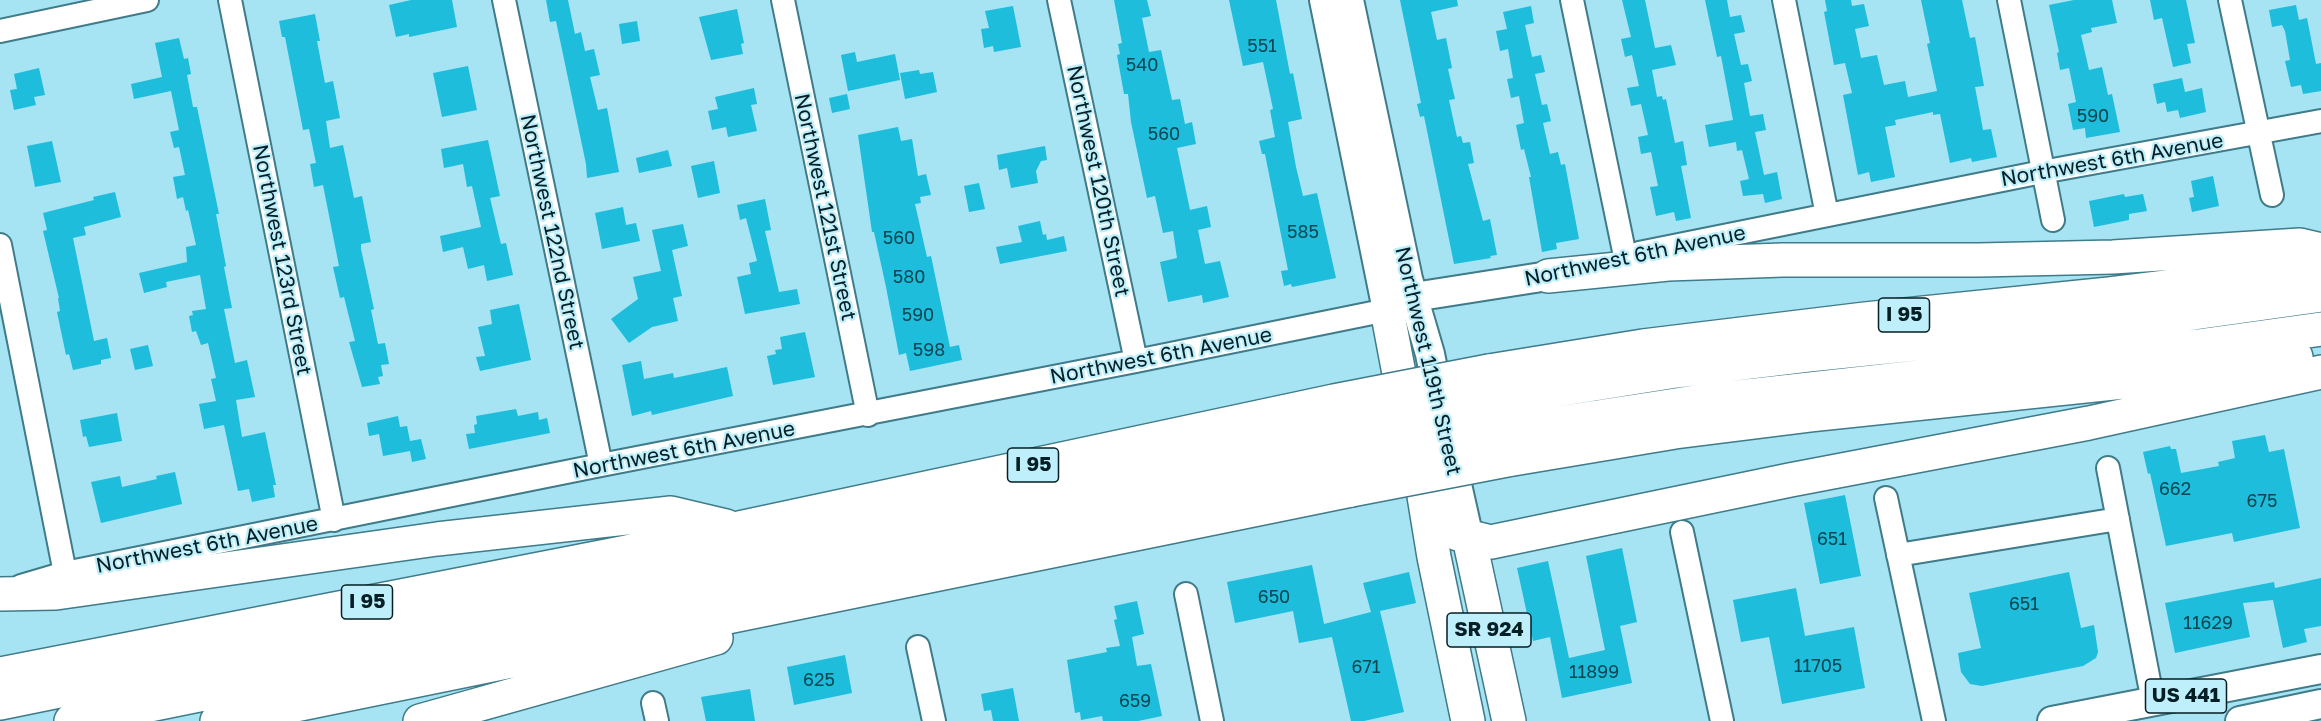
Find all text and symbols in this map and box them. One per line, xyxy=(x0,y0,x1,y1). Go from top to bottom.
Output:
house number: 551 xyxy=(1247,35,1277,57)
house number: 540 xyxy=(1126,54,1158,76)
street label: Northwest 120th Street xyxy=(1061,63,1135,299)
street label: Northwest 121st Street xyxy=(789,91,861,323)
house number: 590 xyxy=(2077,105,2109,127)
street label: Northwest 122nd Street xyxy=(515,112,589,352)
house number: 560 xyxy=(1148,123,1180,145)
street label: Northwest 6th Avenue xyxy=(1999,128,2225,192)
street label: Northwest 123rd Street xyxy=(247,142,317,378)
street label: Northwest 6th Avenue xyxy=(1522,220,1748,292)
house number: 585 xyxy=(1287,221,1319,243)
house number: 560 xyxy=(883,227,915,249)
street label: Northwest 119th Street xyxy=(1389,244,1467,478)
house number: 580 xyxy=(893,266,925,288)
road number: I 95 xyxy=(1878,298,1930,332)
house number: 590 xyxy=(902,304,934,326)
street label: Northwest 6th Avenue xyxy=(1048,322,1274,390)
house number: 598 xyxy=(913,339,945,361)
street label: Northwest 6th Avenue xyxy=(571,416,797,484)
road number: I 95 xyxy=(1008,448,1058,482)
house number: 662 xyxy=(2159,478,2191,500)
house number: 675 xyxy=(2247,490,2277,512)
street label: Northwest 6th Avenue xyxy=(94,511,320,579)
house number: 651 xyxy=(1817,528,1847,550)
road number: I 95 xyxy=(342,585,392,619)
house number: 650 xyxy=(1258,586,1290,608)
house number: 651 xyxy=(2009,593,2039,615)
house number: 11629 xyxy=(2183,612,2233,634)
road number: SR 924 xyxy=(1447,613,1531,647)
house number: 11705 xyxy=(1794,655,1842,677)
house number: 671 xyxy=(1351,656,1381,678)
house number: 11899 xyxy=(1569,661,1619,683)
house number: 625 xyxy=(803,669,835,691)
road number: US 441 xyxy=(2146,679,2226,713)
house number: 659 xyxy=(1119,690,1151,712)

